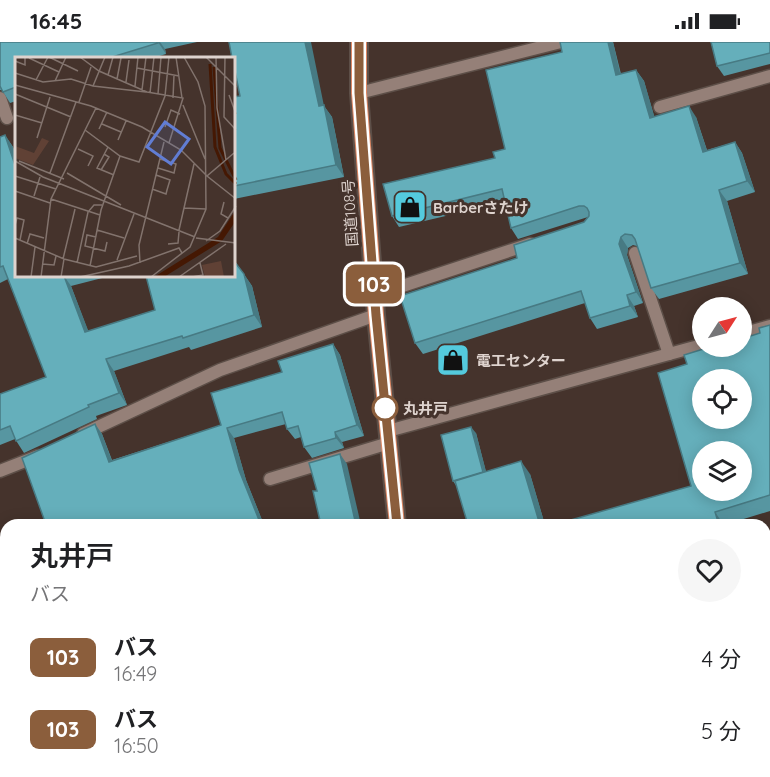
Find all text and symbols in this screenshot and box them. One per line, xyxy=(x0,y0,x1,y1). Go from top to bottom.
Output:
text: 16:45 xyxy=(30,7,82,35)
inset map xyxy=(15,57,236,278)
street label: 国道108号 xyxy=(338,179,362,247)
shop icon: Barberさたけ xyxy=(392,189,428,225)
place label: Barberさたけ xyxy=(433,198,529,217)
line badge: 103 xyxy=(340,264,409,304)
text: 103 xyxy=(358,271,390,297)
north arrow xyxy=(692,297,752,357)
map controls xyxy=(692,297,752,501)
shop icon: 電工センター xyxy=(435,342,471,378)
place label: 電工センター xyxy=(476,351,566,370)
button: locate xyxy=(692,369,752,429)
marker: 丸井戸 xyxy=(372,395,398,421)
place label: 丸井戸 xyxy=(403,399,448,418)
button: layers xyxy=(692,441,752,501)
text: 丸井戸 xyxy=(30,538,114,573)
button: heart xyxy=(678,539,741,602)
text: バス xyxy=(30,581,70,606)
text: バス xyxy=(114,633,158,661)
text: 103 xyxy=(47,644,79,670)
text: 4 分 xyxy=(701,645,741,673)
text: 16:49 xyxy=(114,661,157,686)
text: バス xyxy=(114,705,158,733)
text: 103 xyxy=(47,716,79,742)
text: 5 分 xyxy=(701,717,741,745)
text: 16:50 xyxy=(114,733,159,758)

